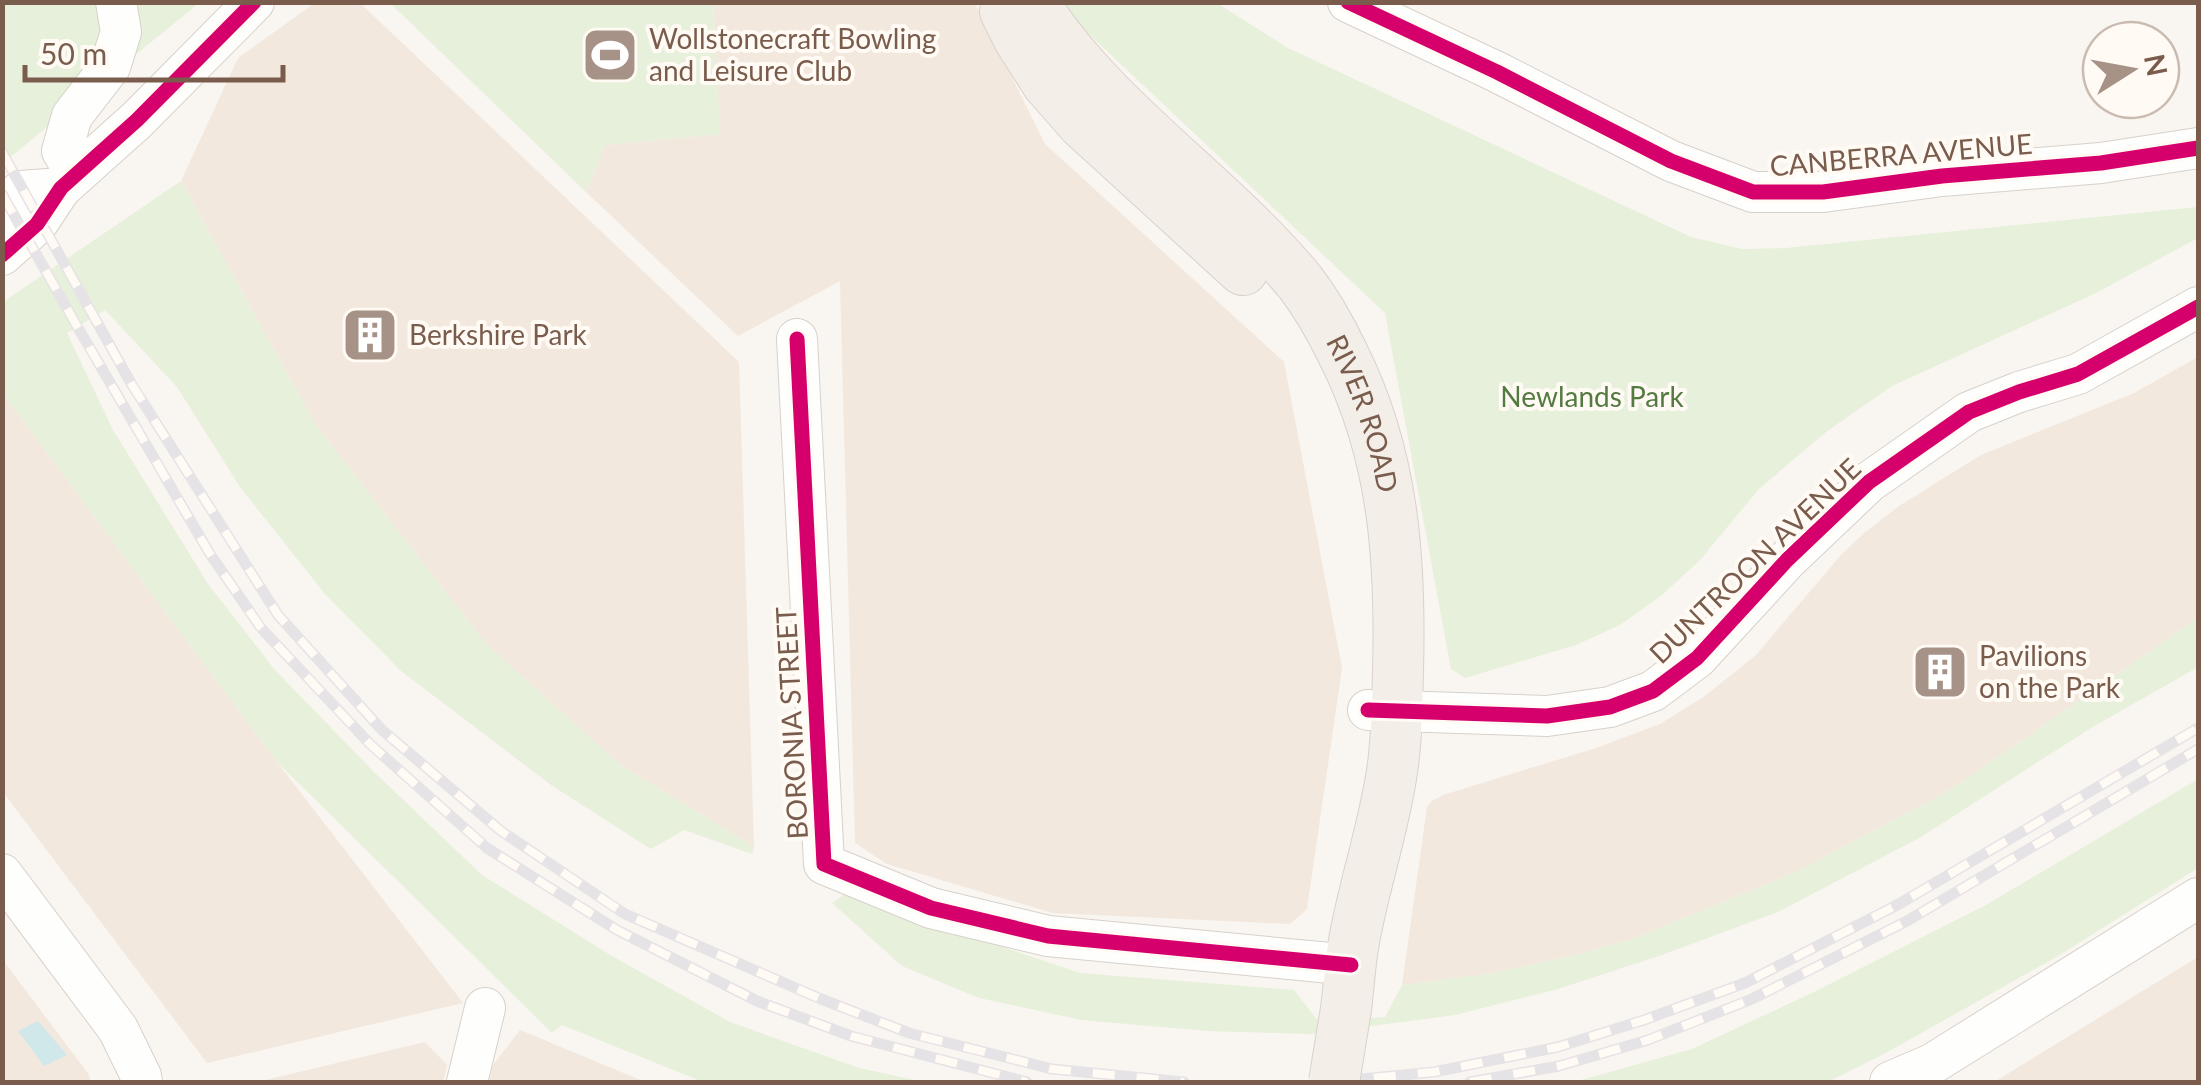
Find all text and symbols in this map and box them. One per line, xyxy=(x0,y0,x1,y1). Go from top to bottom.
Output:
scale bar xyxy=(25,20,282,82)
north arrow xyxy=(2081,20,2181,120)
place label: Wollstonecraft Bowling and Leisure Club xyxy=(649,21,936,87)
sports icon: Wollstonecraft Bowling and Leisure Club xyxy=(580,25,640,85)
text: 50 m xyxy=(40,35,107,71)
text: N xyxy=(2138,51,2175,79)
street label: CANBERRA AVENUE xyxy=(1768,126,2034,182)
building icon: Berkshire Park xyxy=(340,305,400,365)
place label: Berkshire Park xyxy=(409,317,588,351)
street label: RIVER ROAD xyxy=(1320,329,1406,495)
park label: Newlands Park xyxy=(1500,379,1684,413)
street label: DUNTROON AVENUE xyxy=(1642,451,1867,670)
street label: BORONIA STREET xyxy=(768,605,814,840)
place label: Pavilions on the Park xyxy=(1979,638,2121,704)
building icon: Pavilions on the Park xyxy=(1910,642,1970,702)

